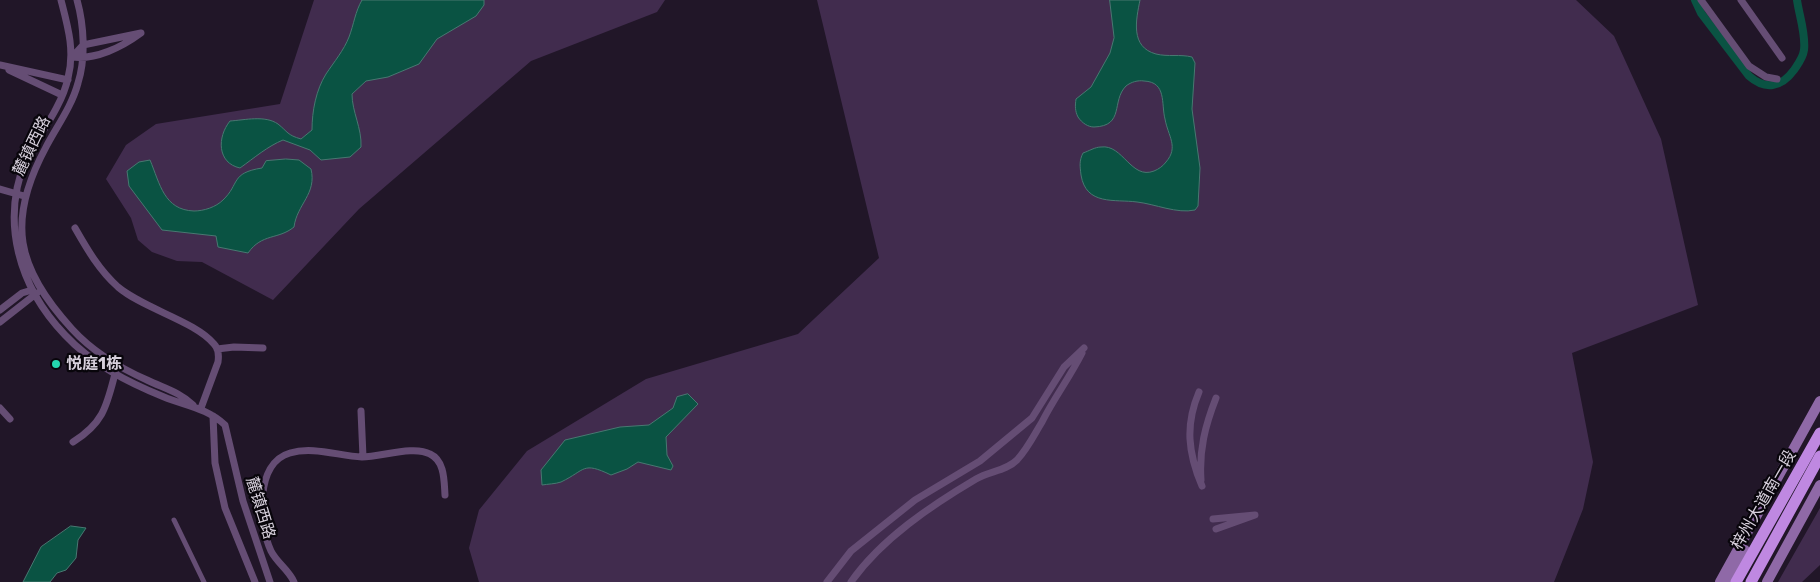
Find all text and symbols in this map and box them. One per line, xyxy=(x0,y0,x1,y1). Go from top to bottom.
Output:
street label: 麓镇西路 xyxy=(9,113,55,179)
place label: 悦庭1栋 xyxy=(66,354,122,374)
marker: 悦庭1栋 xyxy=(50,358,62,370)
street label: 梓州大道南一段 xyxy=(1728,447,1800,553)
street label: 麓镇西路 xyxy=(241,475,279,541)

